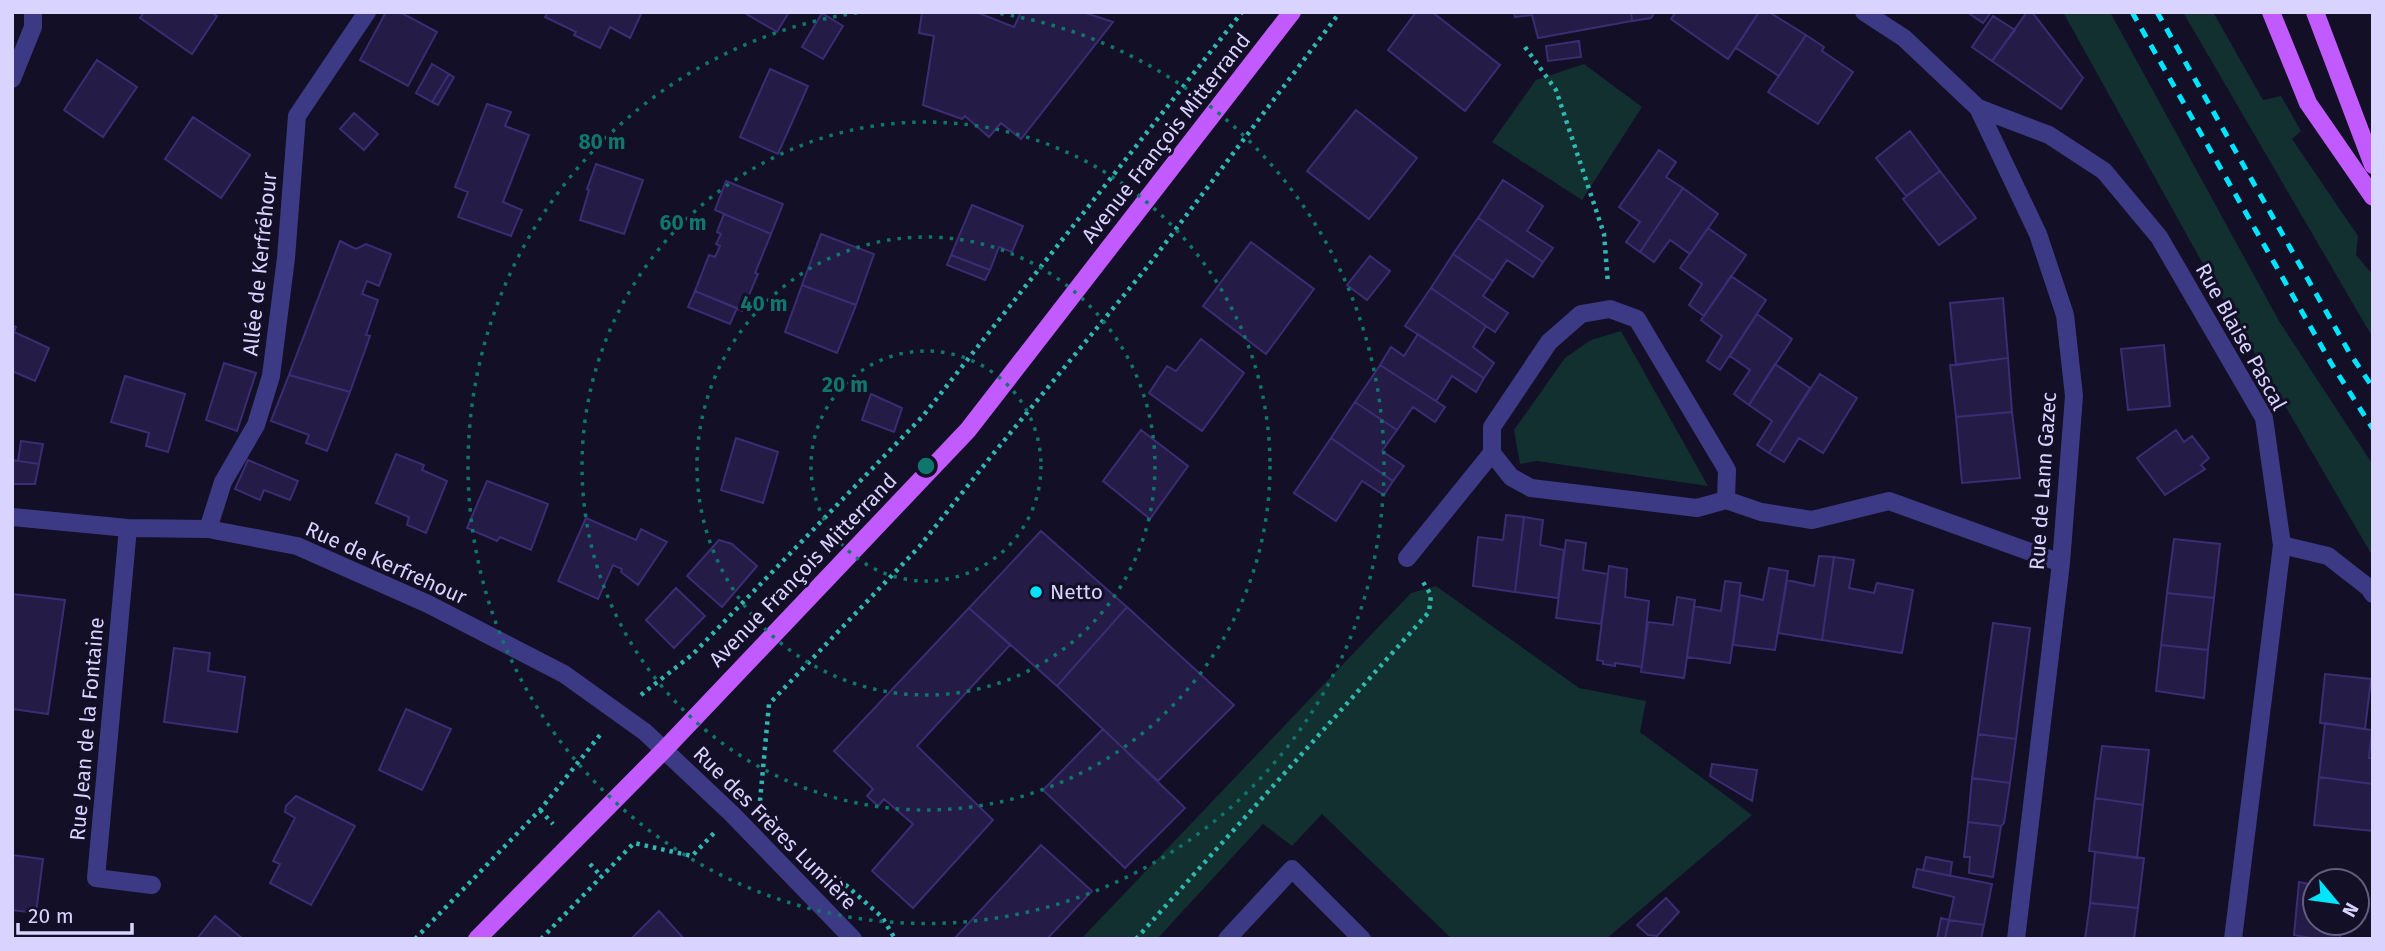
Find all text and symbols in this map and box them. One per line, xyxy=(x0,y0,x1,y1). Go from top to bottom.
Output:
street label: Avenue François Mitterrand xyxy=(1076,28,1256,248)
text: 80 m xyxy=(578,129,626,155)
street label: Allée de Kerfréhour xyxy=(237,171,283,357)
text: 60 m xyxy=(660,210,706,236)
street label: Rue Blaise Pascal xyxy=(2190,259,2292,415)
text: 40 m xyxy=(741,291,787,317)
text: 20 m xyxy=(822,372,868,398)
street label: Rue de Lann Gazec xyxy=(2024,391,2062,571)
centre of rings xyxy=(914,454,938,478)
street label: Avenue François Mitterrand xyxy=(704,468,902,672)
street label: Rue de Kerfrehour xyxy=(301,516,471,610)
place label: Netto xyxy=(1050,579,1103,605)
marker: Netto xyxy=(1028,584,1044,600)
street label: Rue Jean de la Fontaine xyxy=(64,616,110,842)
street label: Rue des Frères Lumière xyxy=(688,741,862,915)
north arrow xyxy=(2301,867,2371,937)
scale bar xyxy=(18,892,131,936)
text: N xyxy=(2337,899,2364,921)
text: 20 m xyxy=(28,903,74,929)

